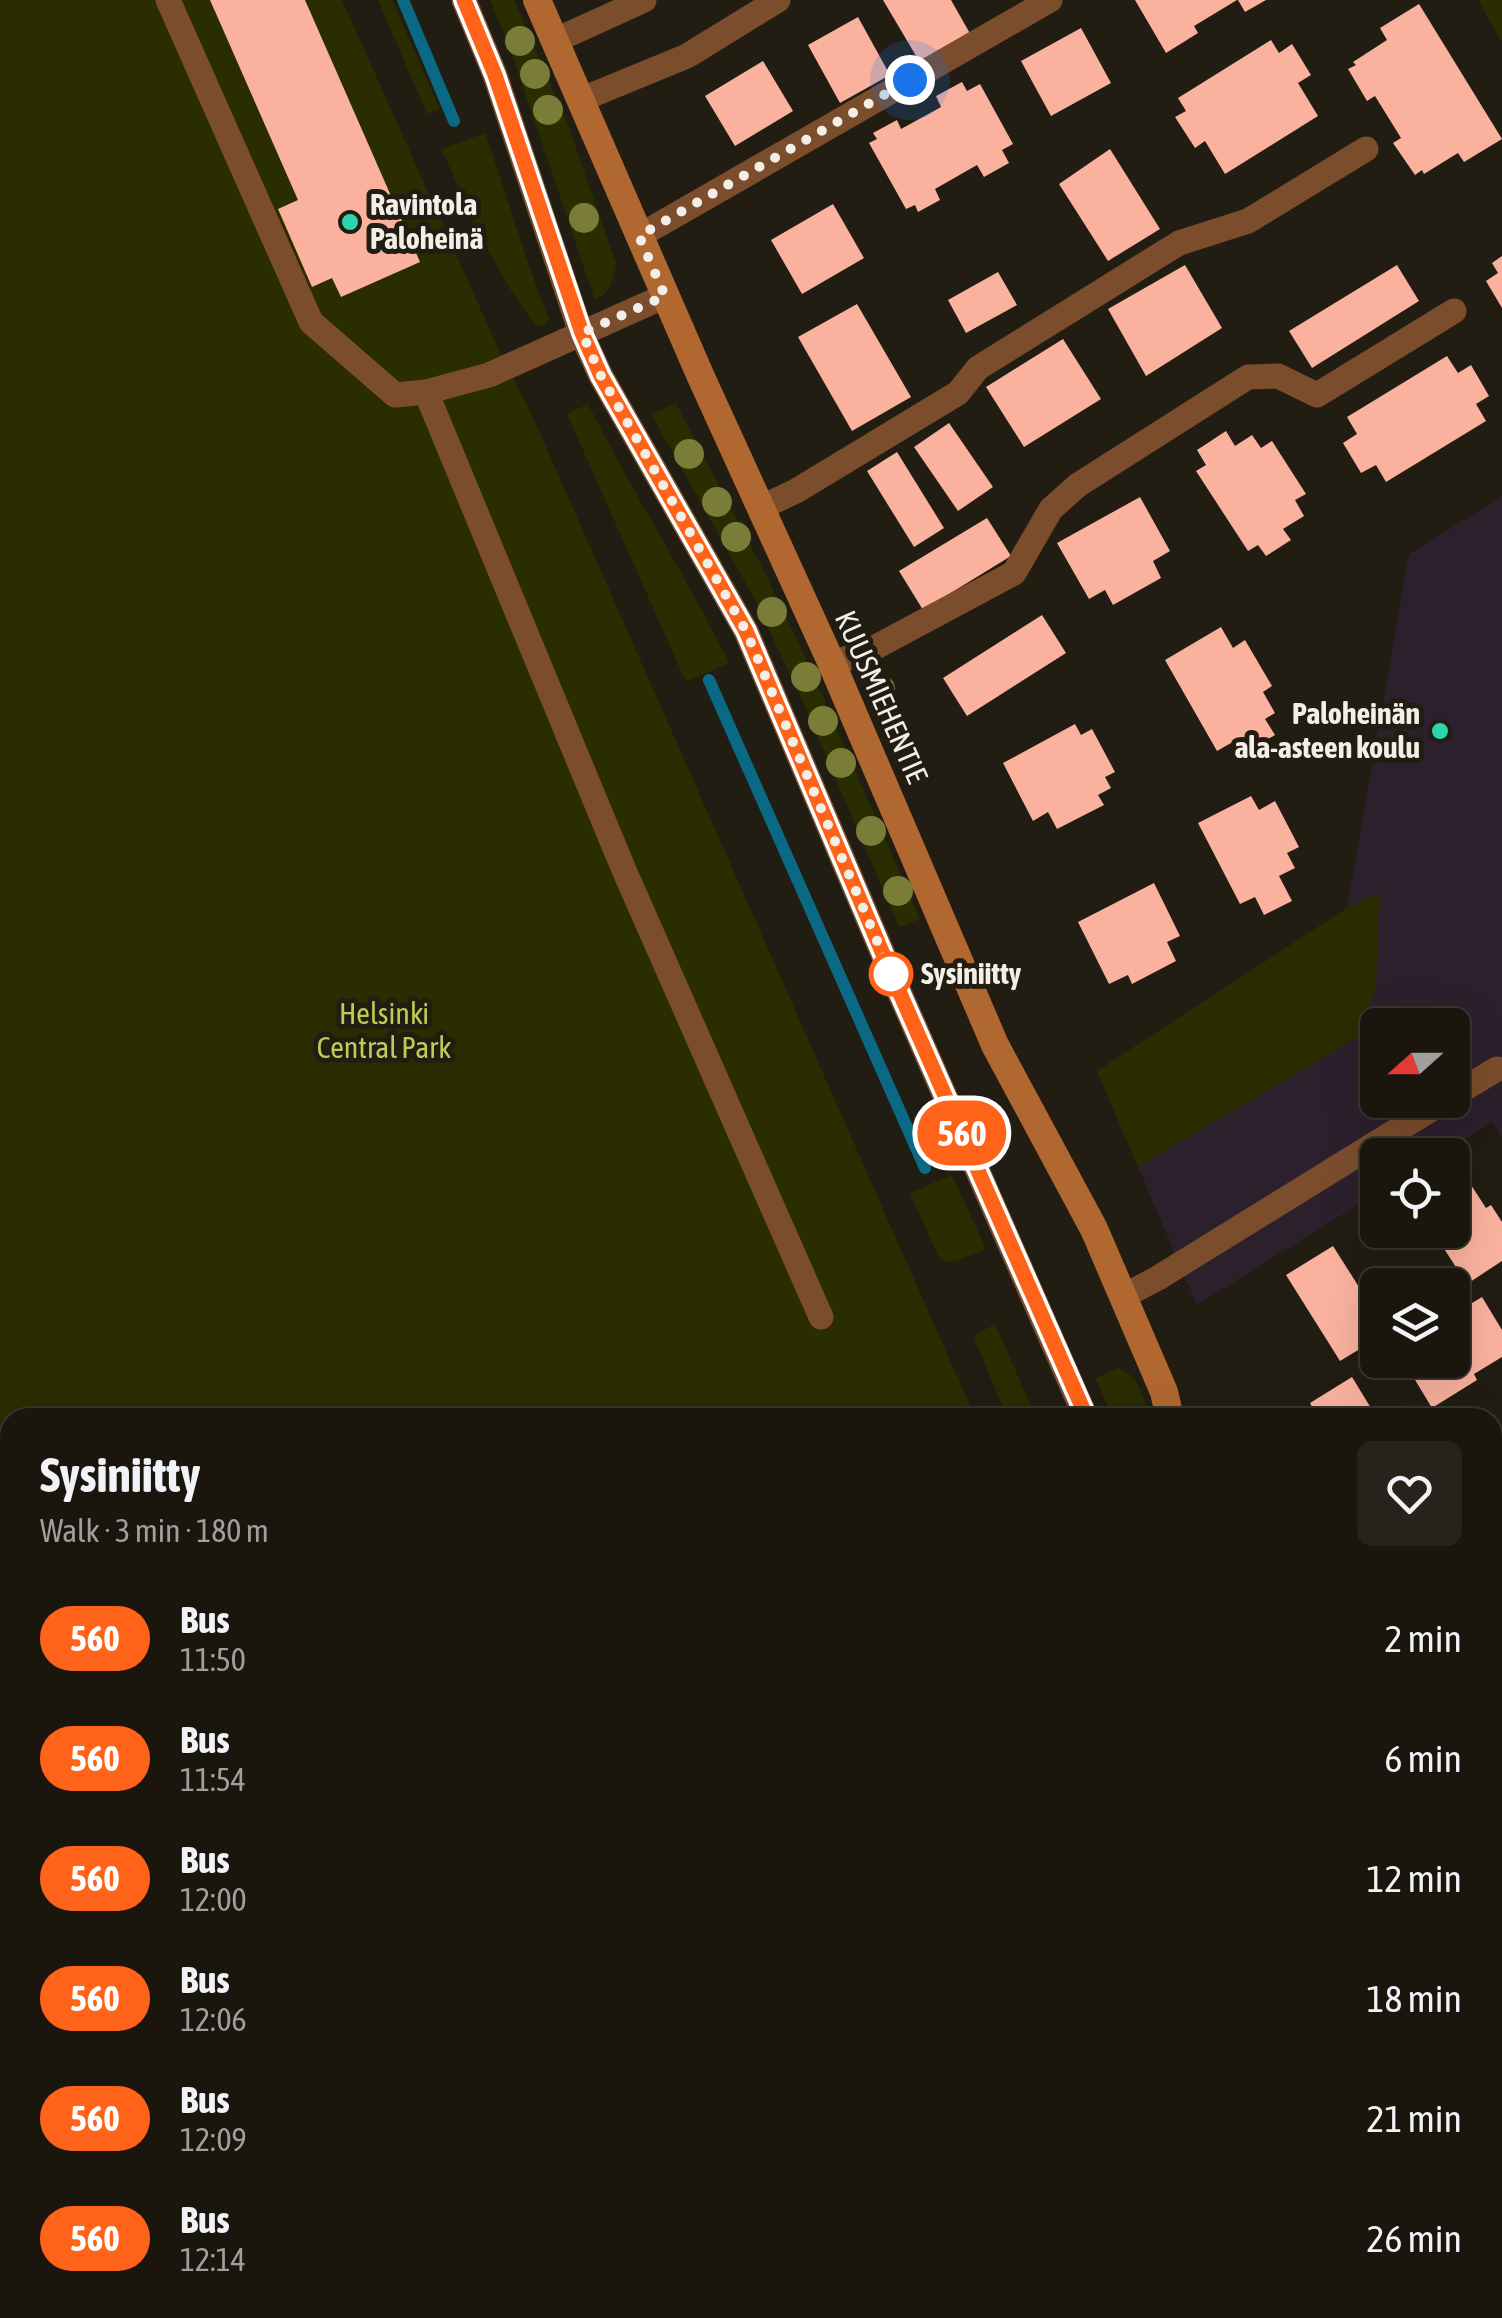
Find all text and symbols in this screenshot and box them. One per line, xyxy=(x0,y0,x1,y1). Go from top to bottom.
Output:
your location xyxy=(885,55,935,105)
place label: Ravintola Paloheinä xyxy=(370,187,483,255)
marker: Ravintola Paloheinä xyxy=(339,211,361,233)
street label: KUUSMIEHENTIE xyxy=(829,605,935,788)
place label: Paloheinän ala-asteen koulu xyxy=(1234,696,1420,764)
marker: Paloheinän ala-asteen koulu xyxy=(1429,720,1451,742)
marker: Sysiniitty xyxy=(870,953,912,995)
place label: Sysiniitty xyxy=(921,956,1022,990)
park label: Helsinki Central Park xyxy=(317,996,451,1064)
north arrow xyxy=(1360,1008,1470,1118)
map controls xyxy=(1360,1008,1470,1378)
line badge: 560 xyxy=(904,1100,1020,1166)
text: 560 xyxy=(937,1113,987,1153)
button: locate xyxy=(1360,1138,1470,1248)
button: layers xyxy=(1360,1268,1470,1378)
button: heart xyxy=(1357,1441,1462,1546)
text: Sysiniitty xyxy=(40,1447,200,1502)
text: Walk · 3 min · 180 m xyxy=(40,1512,269,1549)
text: Bus xyxy=(180,1598,230,1641)
text: 2 min xyxy=(1384,1617,1462,1660)
text: 560 xyxy=(70,1618,120,1658)
text: 11:50 xyxy=(180,1641,246,1678)
text: Bus xyxy=(180,1718,230,1761)
text: 6 min xyxy=(1384,1737,1462,1780)
text: 560 xyxy=(70,1738,120,1778)
text: 11:54 xyxy=(180,1761,246,1798)
text: Bus xyxy=(180,1838,230,1881)
text: 12 min xyxy=(1367,1857,1462,1900)
text: 560 xyxy=(70,1858,120,1898)
text: 12:00 xyxy=(180,1881,247,1918)
text: Bus xyxy=(180,1958,230,2001)
text: 18 min xyxy=(1367,1977,1462,2020)
text: 560 xyxy=(70,1978,120,2018)
text: 12:06 xyxy=(180,2001,247,2038)
text: Bus xyxy=(180,2078,230,2121)
text: 21 min xyxy=(1367,2097,1462,2140)
text: 560 xyxy=(70,2098,120,2138)
text: 12:09 xyxy=(180,2121,247,2158)
text: Bus xyxy=(180,2198,230,2241)
text: 26 min xyxy=(1367,2217,1462,2260)
text: 560 xyxy=(70,2218,120,2258)
text: 12:14 xyxy=(180,2241,246,2278)

